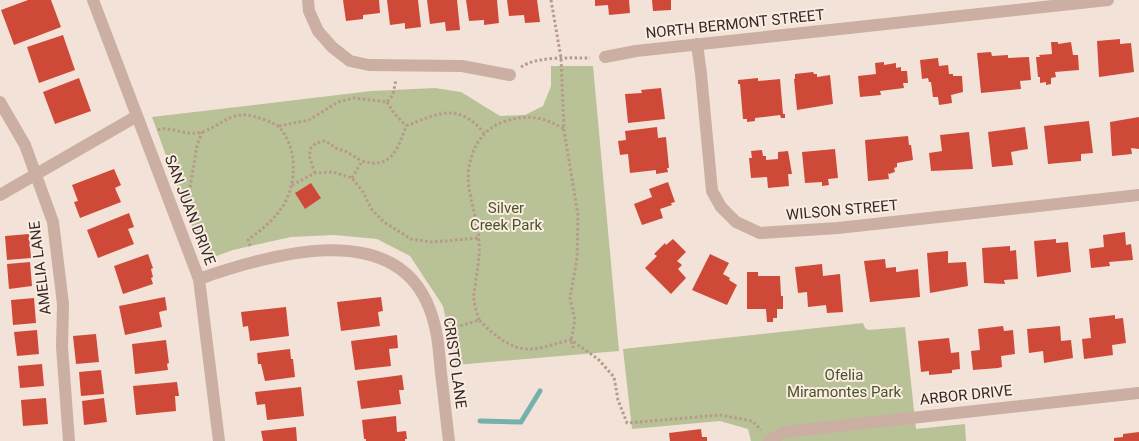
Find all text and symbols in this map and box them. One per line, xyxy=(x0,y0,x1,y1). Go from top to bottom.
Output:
street label: NORTH BERMONT STREET xyxy=(645,6,825,42)
street label: SAN JUAN DRIVE xyxy=(161,152,219,268)
street label: WILSON STREET xyxy=(785,196,899,224)
park label: Silver Creek Park xyxy=(470,199,542,234)
street label: AMELIA LANE xyxy=(25,220,55,316)
street label: CRISTO LANE xyxy=(440,316,470,410)
park label: Ofelia Miramontes Park xyxy=(787,366,902,401)
street label: ARBOR DRIVE xyxy=(919,381,1014,409)

